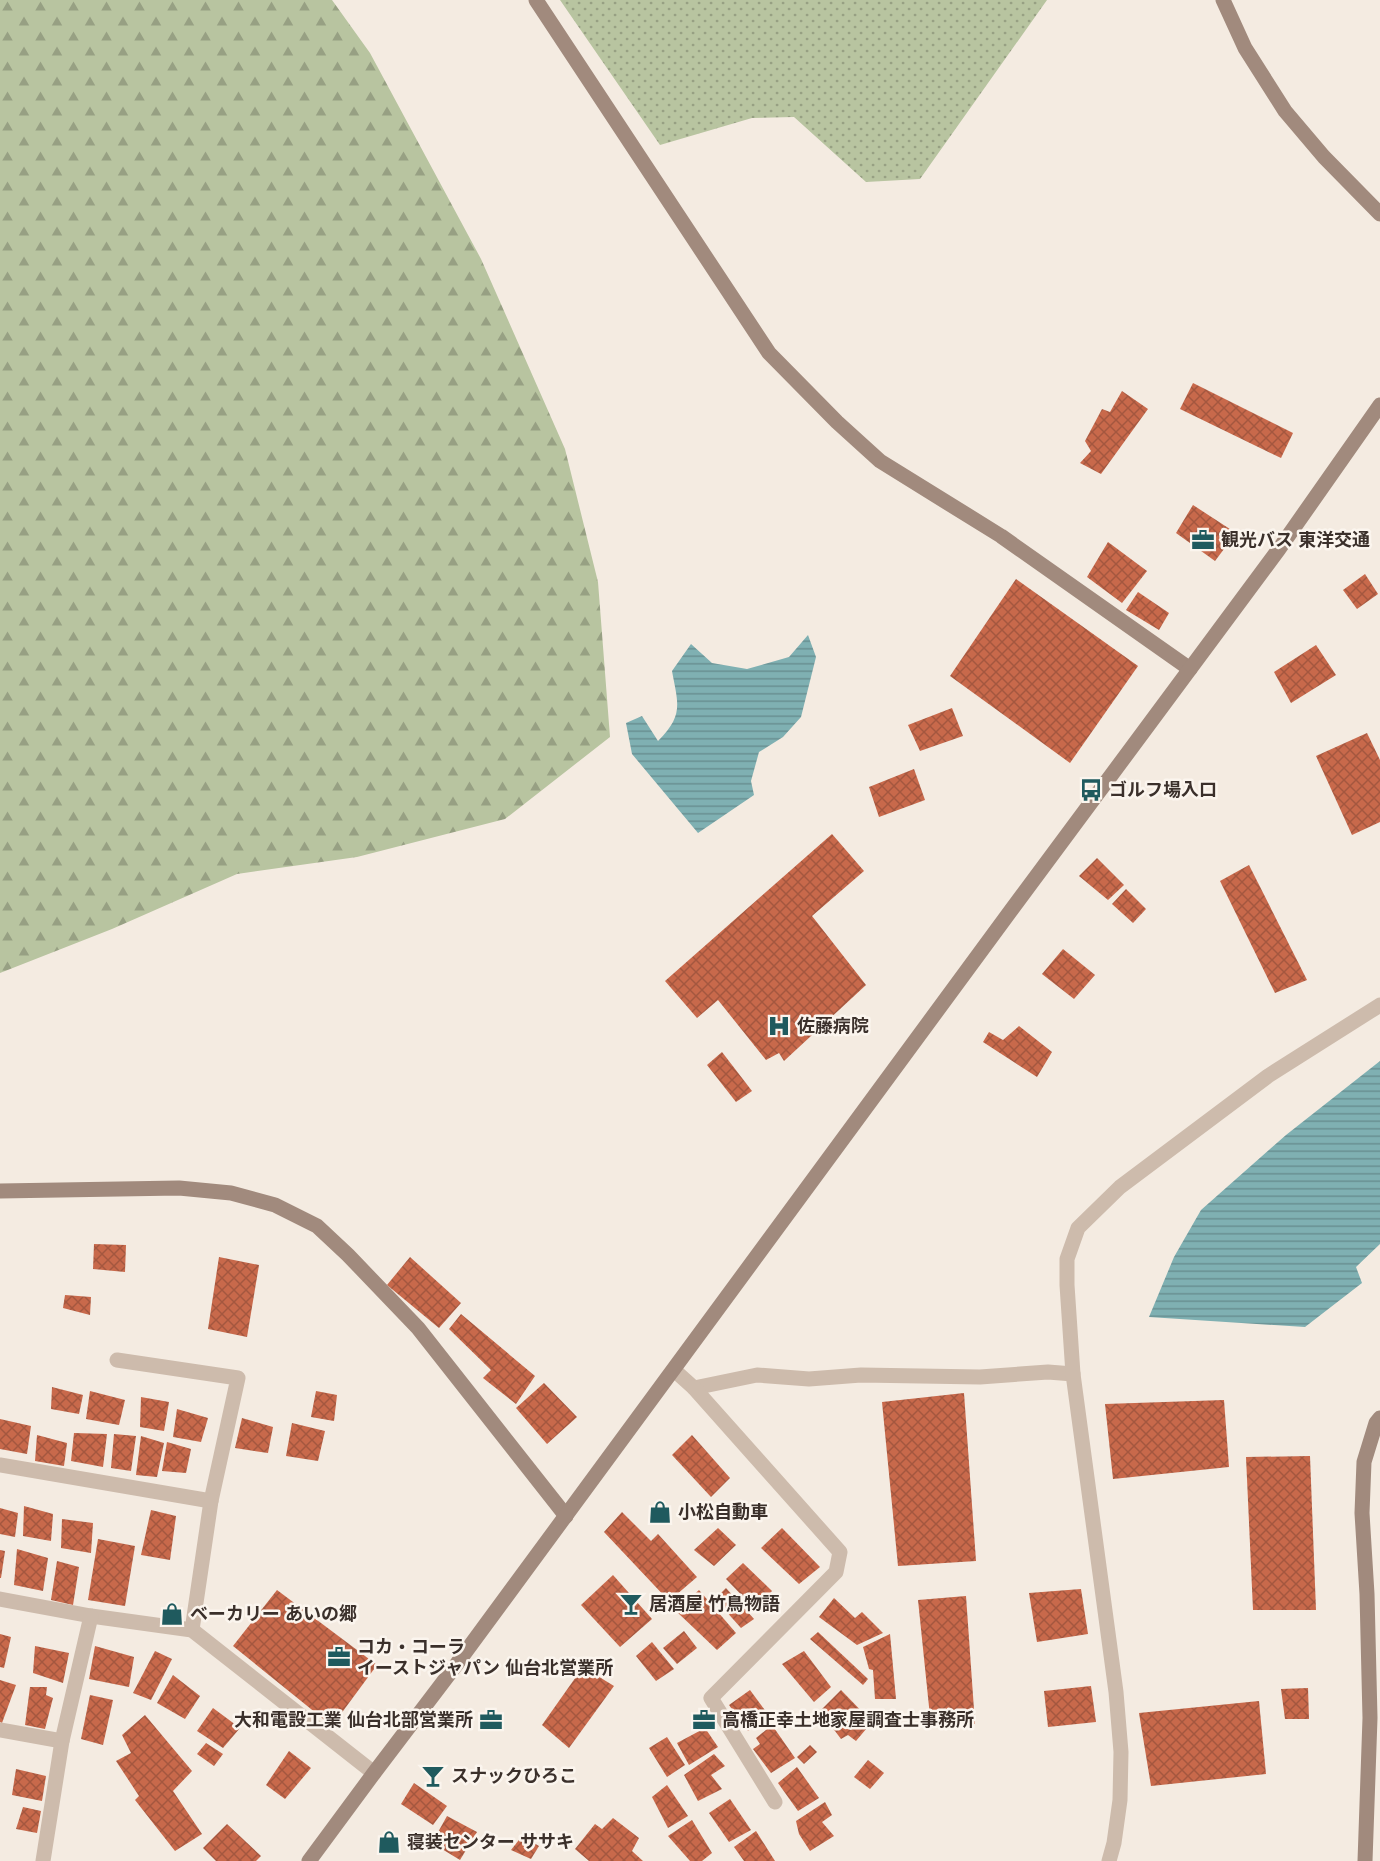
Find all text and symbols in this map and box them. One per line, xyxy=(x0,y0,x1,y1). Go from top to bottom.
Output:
office icon: 観光バス 東洋交通 xyxy=(1190,527,1216,553)
place label: 観光バス 東洋交通 xyxy=(1221,529,1370,551)
bus stop icon: ゴルフ場入口 xyxy=(1078,777,1104,803)
place label: ゴルフ場入口 xyxy=(1109,779,1217,801)
hospital icon: 佐藤病院 xyxy=(766,1013,792,1039)
place label: 佐藤病院 xyxy=(797,1015,869,1037)
shop icon: 小松自動車 xyxy=(647,1499,673,1525)
place label: 小松自動車 xyxy=(678,1501,768,1523)
bar icon: 居酒屋 竹鳥物語 xyxy=(618,1591,644,1617)
place label: 居酒屋 竹鳥物語 xyxy=(649,1593,780,1615)
shop icon: ベーカリー あいの郷 xyxy=(159,1601,185,1627)
place label: ベーカリー あいの郷 xyxy=(190,1603,357,1625)
place label: コカ・コーラ イーストジャパン 仙台北営業所 xyxy=(357,1636,613,1679)
office icon: コカ・コーラ イーストジャパン 仙台北営業所 xyxy=(326,1644,352,1670)
office icon: 大和電設工業 仙台北部営業所 xyxy=(478,1707,504,1733)
office icon: 高橋正幸土地家屋調査士事務所 xyxy=(691,1707,717,1733)
place label: 大和電設工業 仙台北部営業所 xyxy=(234,1709,473,1731)
place label: 高橋正幸土地家屋調査士事務所 xyxy=(722,1709,974,1731)
bar icon: スナックひろこ xyxy=(420,1763,446,1789)
place label: スナックひろこ xyxy=(451,1765,577,1787)
shop icon: 寝装センター ササキ xyxy=(376,1829,402,1855)
place label: 寝装センター ササキ xyxy=(407,1831,574,1853)

